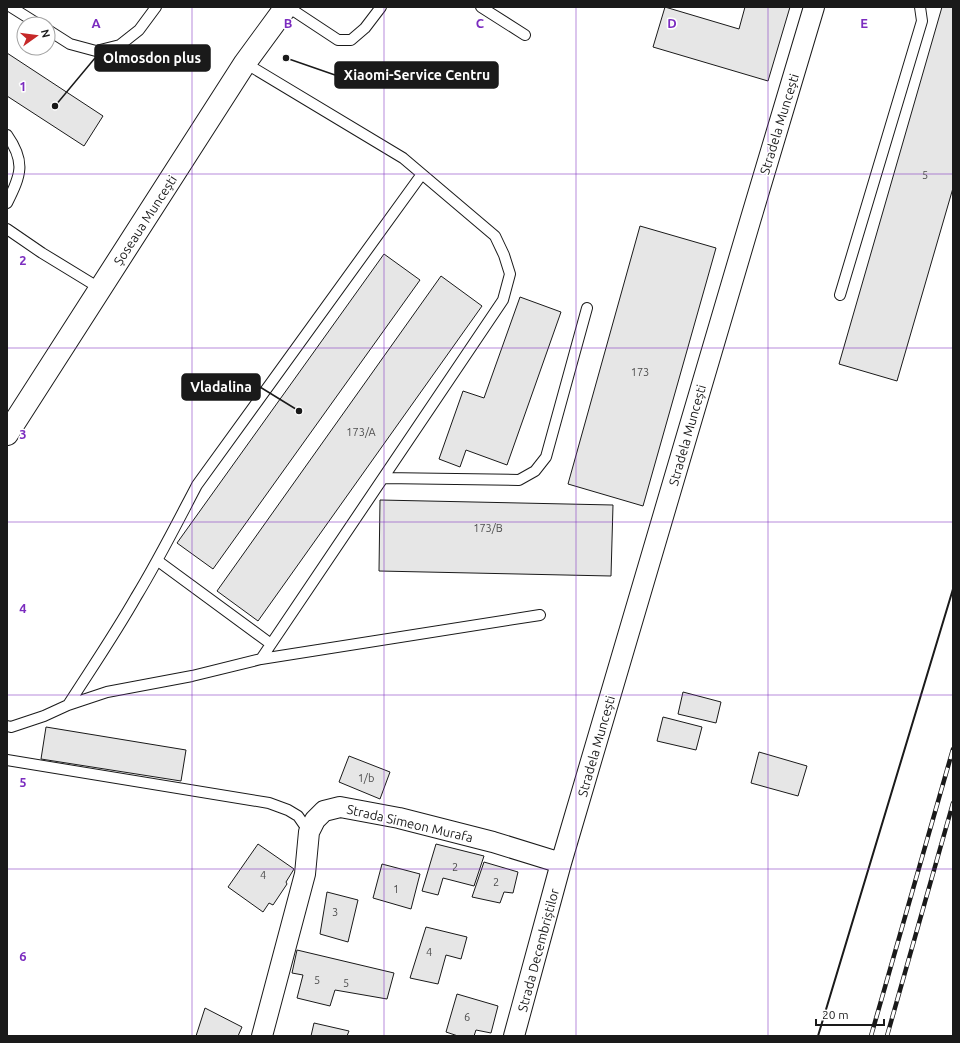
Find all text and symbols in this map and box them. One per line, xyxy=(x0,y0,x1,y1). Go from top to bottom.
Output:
north arrow xyxy=(16,16,56,56)
text: A xyxy=(91,16,101,30)
text: B xyxy=(284,16,293,30)
text: C xyxy=(476,16,485,30)
text: D xyxy=(667,16,677,30)
text: E xyxy=(860,16,868,30)
text: N xyxy=(39,28,53,39)
callout: Olmosdon plus xyxy=(95,45,210,71)
text: Olmosdon plus xyxy=(103,50,201,66)
callout: Xiaomi-Service Centru xyxy=(335,62,498,88)
text: Xiaomi-Service Centru xyxy=(344,67,490,83)
street label: Stradela Muncești xyxy=(757,72,801,176)
text: 1 xyxy=(19,79,27,93)
house number: 5 xyxy=(922,169,928,181)
street label: Șoseaua Muncești xyxy=(111,172,179,268)
text: 2 xyxy=(19,253,27,267)
house number: 173 xyxy=(631,366,649,378)
callout: Vladalina xyxy=(182,374,260,400)
text: Vladalina xyxy=(190,379,252,395)
street label: Stradela Muncești xyxy=(666,383,708,487)
house number: 173/A xyxy=(346,426,377,438)
text: 3 xyxy=(19,427,27,441)
house number: 173/B xyxy=(473,522,503,534)
text: 4 xyxy=(19,601,27,615)
street label: Stradela Muncești xyxy=(575,694,617,798)
house number: 1/b xyxy=(358,772,374,784)
text: 5 xyxy=(19,775,27,789)
street label: Strada Simeon Murafa xyxy=(346,802,474,844)
house number: 2 xyxy=(452,861,458,873)
house number: 4 xyxy=(260,869,266,881)
house number: 2 xyxy=(493,876,499,888)
house number: 1 xyxy=(393,883,399,895)
street label: Strada Decembriștilor xyxy=(515,887,561,1013)
house number: 3 xyxy=(332,906,338,918)
house number: 4 xyxy=(426,946,432,958)
text: 6 xyxy=(19,949,27,963)
house number: 5 xyxy=(314,974,320,986)
house number: 5 xyxy=(343,977,349,989)
scale bar xyxy=(816,1001,884,1027)
text: 20 m xyxy=(822,1008,849,1021)
house number: 6 xyxy=(464,1011,470,1023)

